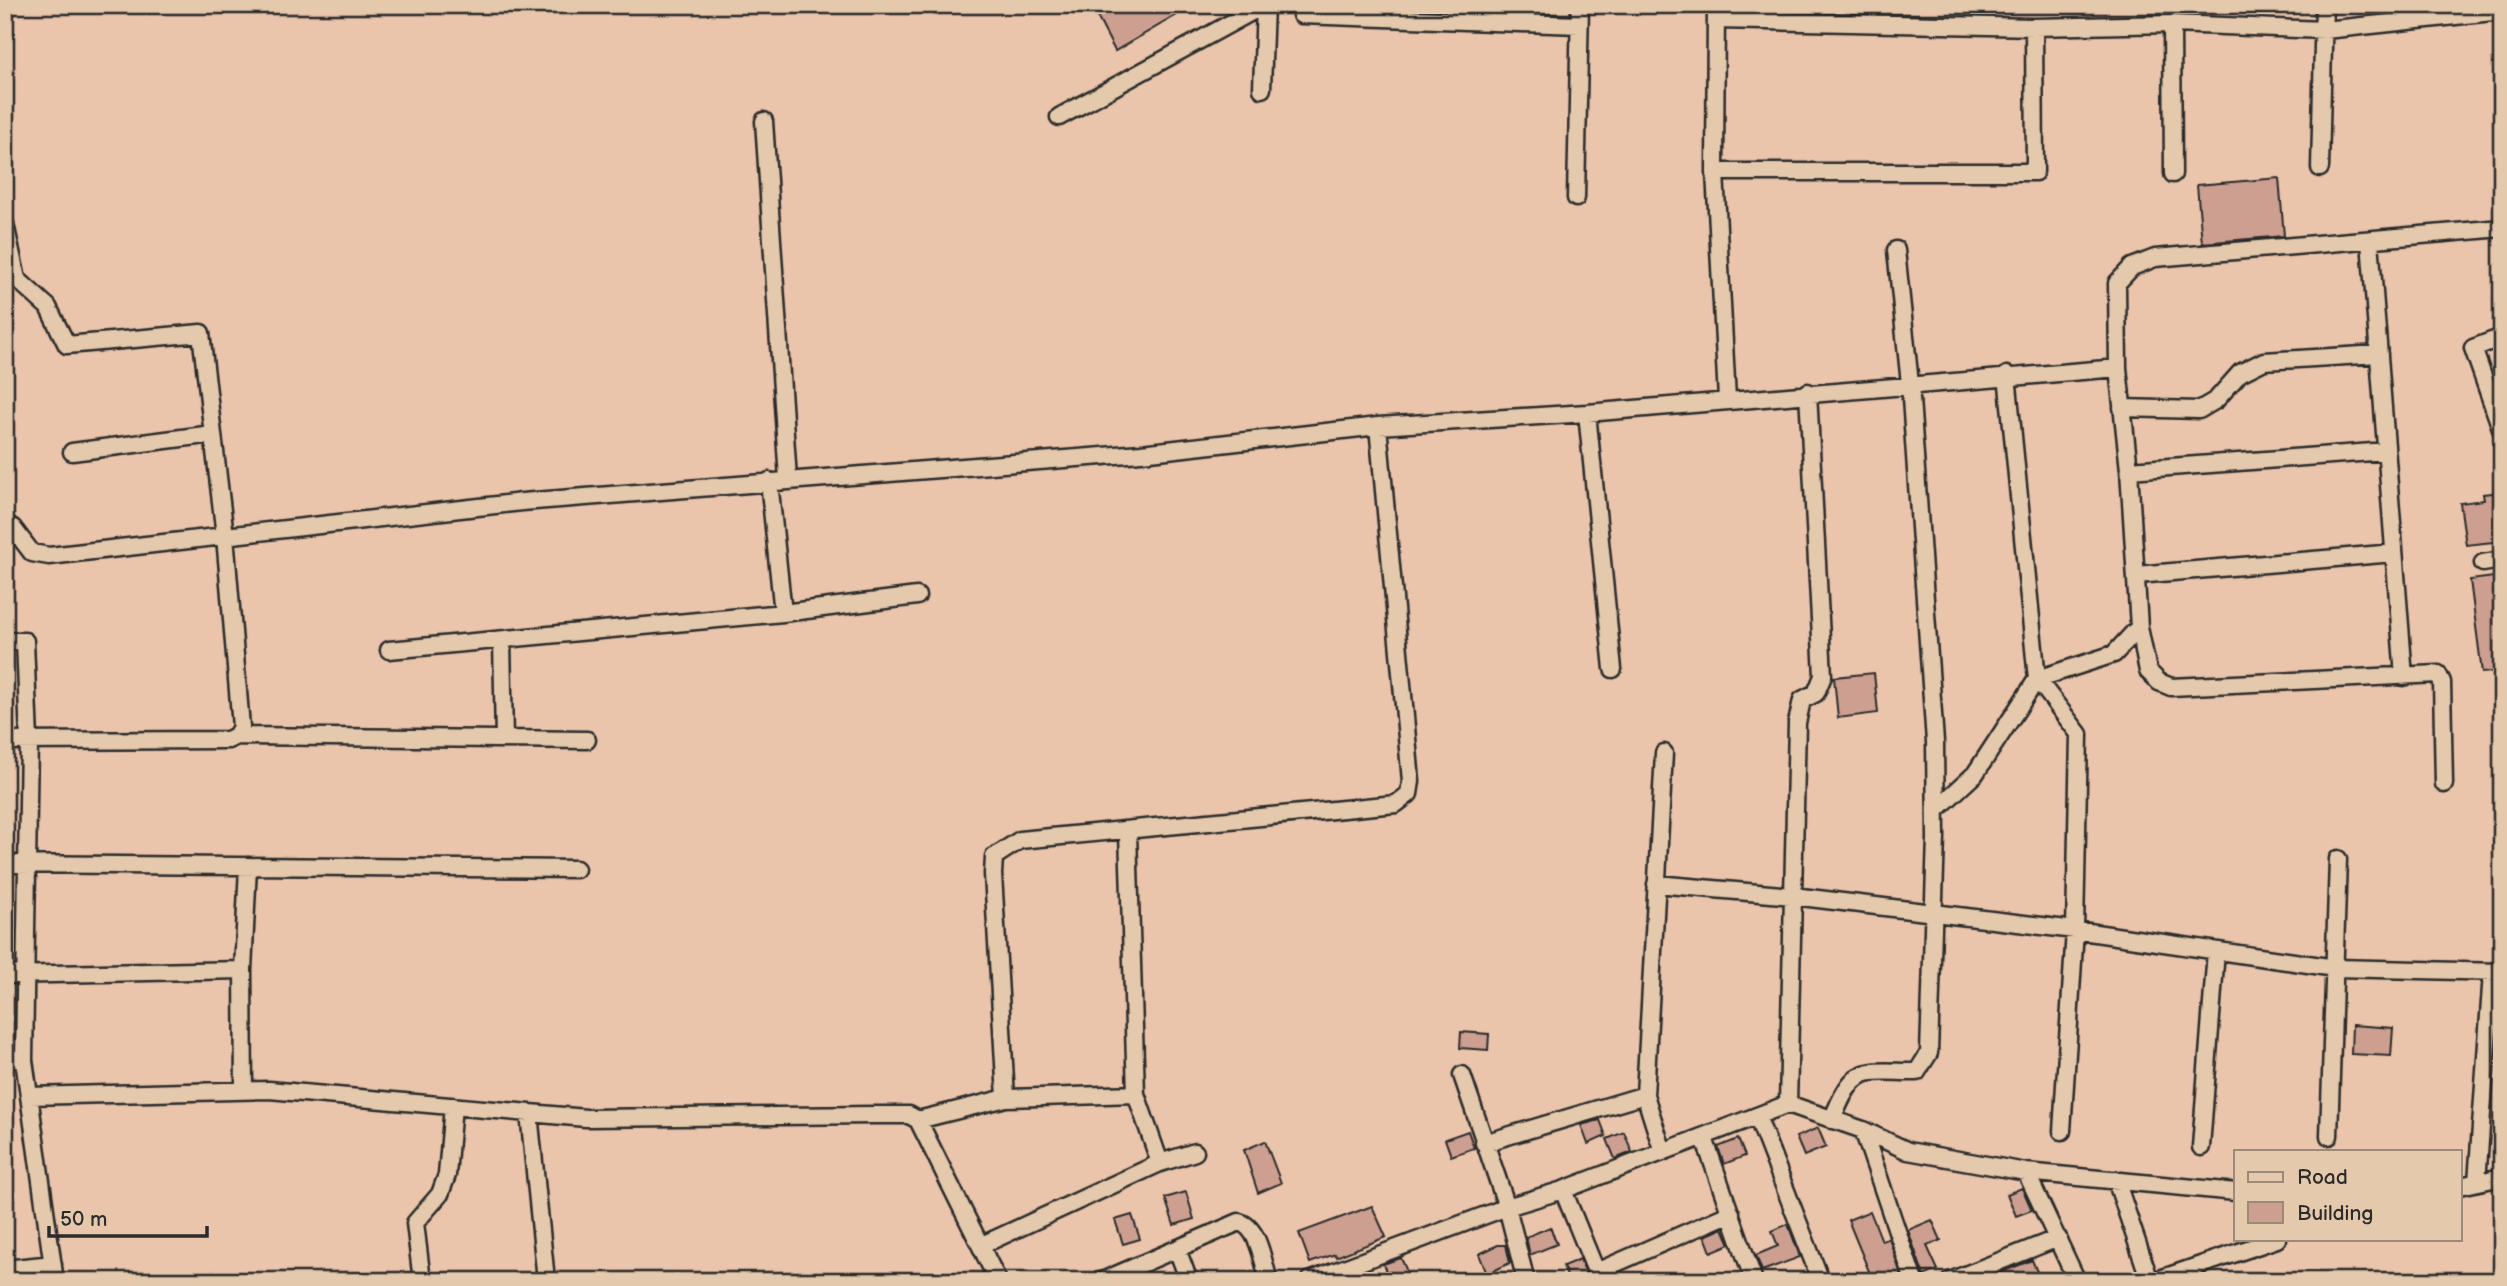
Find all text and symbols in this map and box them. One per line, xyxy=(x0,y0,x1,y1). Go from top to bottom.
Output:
legend xyxy=(2234,1150,2462,1240)
text: Road xyxy=(2297,1165,2348,1190)
scale bar xyxy=(49,1195,206,1239)
text: Building xyxy=(2297,1201,2373,1226)
text: 50 m xyxy=(60,1207,107,1232)

